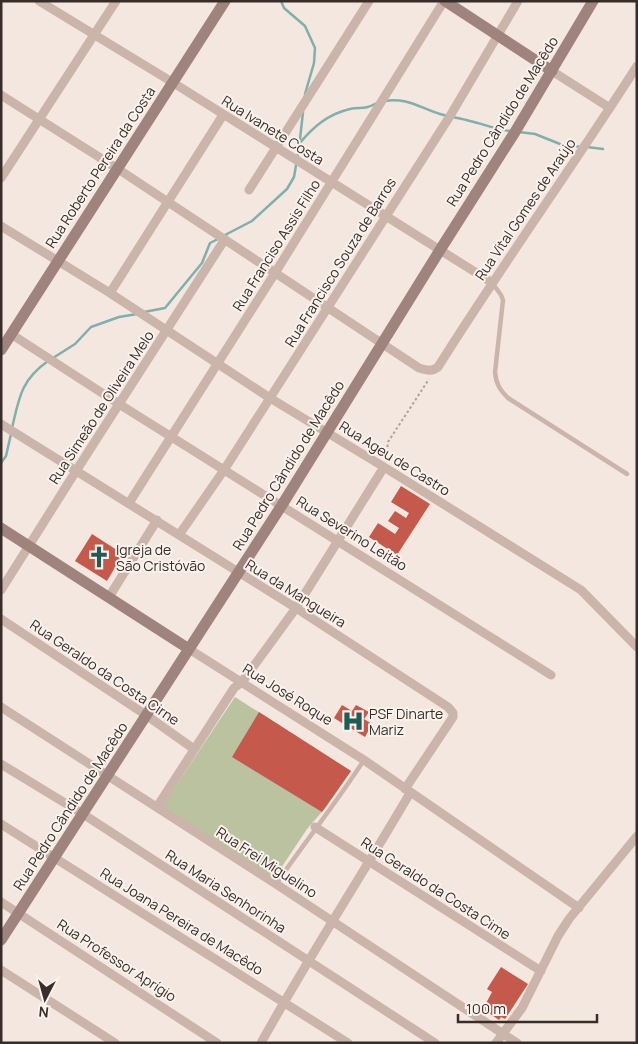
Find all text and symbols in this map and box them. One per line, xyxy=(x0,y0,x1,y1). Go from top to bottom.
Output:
street label: Rua Pedro Cândido de Macêdo xyxy=(442,32,562,210)
street label: Rua Roberto Pereira da Costa xyxy=(41,83,159,251)
street label: Rua Ivanete Costa xyxy=(218,91,328,169)
street label: Rua Vital Gomes de Araújo xyxy=(470,134,580,284)
street label: Rua Francisco Souza de Barros xyxy=(280,174,400,350)
street label: Rua Franciso Assis Filho xyxy=(228,176,324,314)
street label: Rua Simeão de Oliveira Melo xyxy=(44,327,158,487)
street label: Rua Pedro Cândido de Macêdo xyxy=(228,376,348,554)
street label: Rua Ageu de Castro xyxy=(336,416,454,500)
street label: Rua Severino Leitão xyxy=(293,491,411,575)
place label: Igreja de São Cristóvão xyxy=(116,540,205,575)
church icon: Igreja de São Cristóvão xyxy=(86,544,112,570)
street label: Rua da Mangueira xyxy=(242,554,350,632)
street label: Rua Geraldo da Costa Cirne xyxy=(27,615,183,729)
street label: Rua José Roque xyxy=(239,659,337,729)
place label: PSF Dinarte Mariz xyxy=(369,704,443,739)
hospital icon: PSF Dinarte Mariz xyxy=(340,708,366,734)
street label: Rua Pedro Cândido de Macêdo xyxy=(8,718,132,894)
street label: Rua Frei Miguelino xyxy=(213,822,321,902)
street label: Rua Geraldo da Costa Cime xyxy=(357,832,515,944)
street label: Rua Maria Senhorinha xyxy=(162,845,290,937)
street label: Rua Joana Pereira de Macêdo xyxy=(97,863,267,979)
street label: Rua Professor Aprígio xyxy=(54,914,180,1006)
north arrow xyxy=(20,974,70,1024)
scale bar xyxy=(458,992,597,1024)
text: 100 m xyxy=(466,998,506,1019)
text: N xyxy=(38,1002,50,1022)

